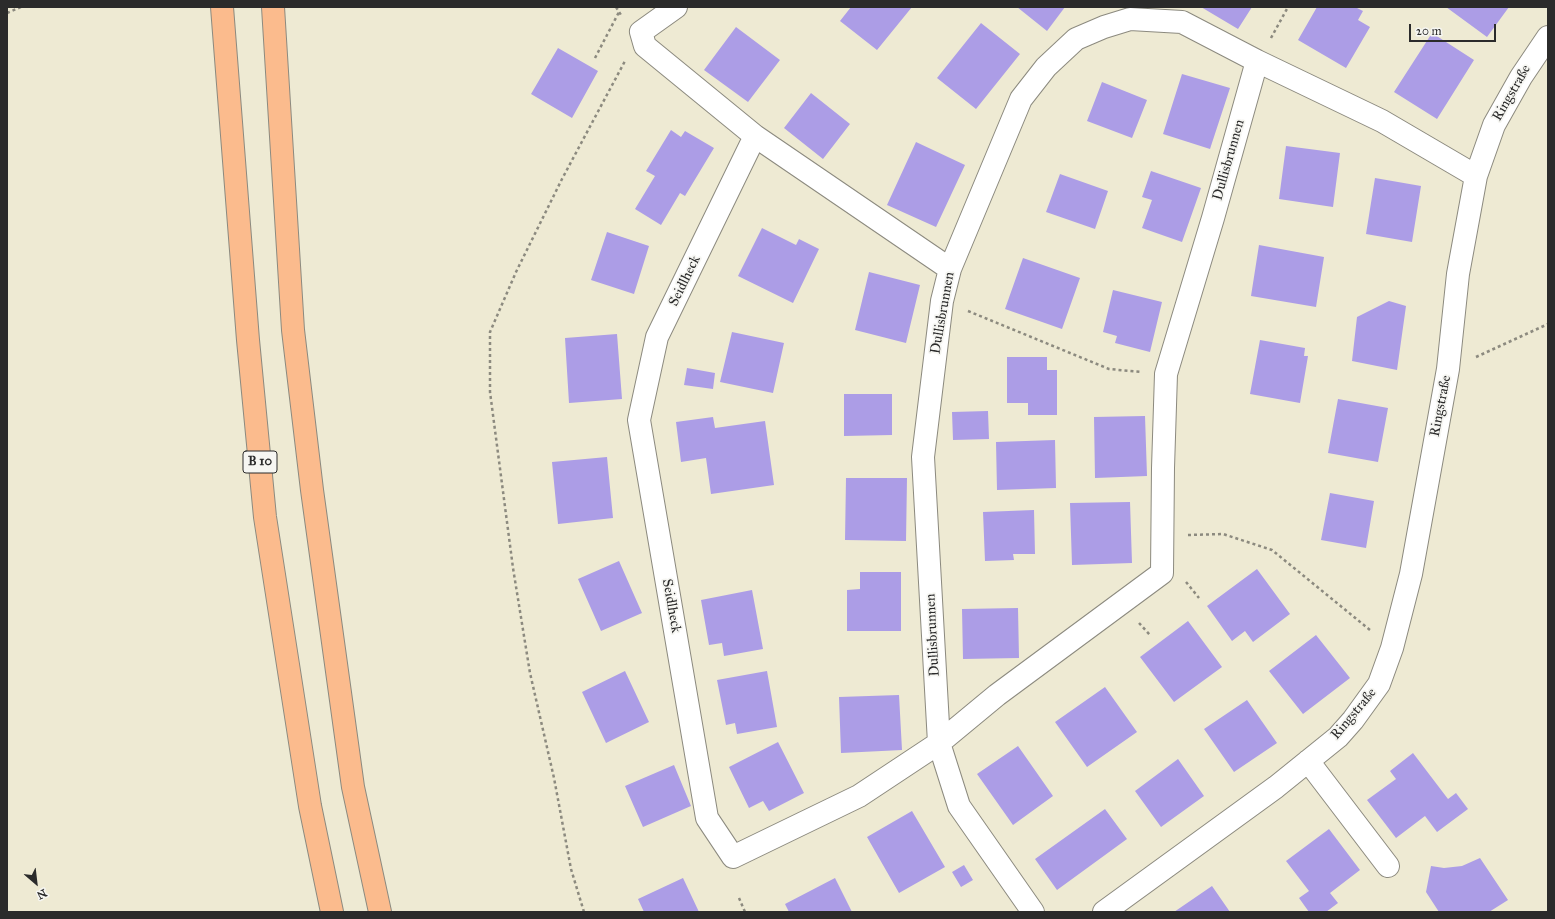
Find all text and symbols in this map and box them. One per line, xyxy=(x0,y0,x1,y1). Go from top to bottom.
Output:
scale bar xyxy=(1411,16,1498,42)
text: 20 m xyxy=(1416,24,1442,38)
street label: Ringstraße xyxy=(1489,62,1535,124)
street label: Dullisbrunnen xyxy=(1209,118,1249,202)
street label: Seidlheck xyxy=(666,253,704,309)
street label: Dullisbrunnen xyxy=(928,271,958,355)
street label: Ringstraße xyxy=(1427,374,1455,438)
road number: B 10 xyxy=(243,451,277,473)
street label: Seidlheck xyxy=(658,578,684,634)
street label: Dullisbrunnen xyxy=(922,593,944,677)
street label: Ringstraße xyxy=(1328,685,1380,743)
north arrow xyxy=(16,863,56,903)
text: N xyxy=(35,886,49,902)

